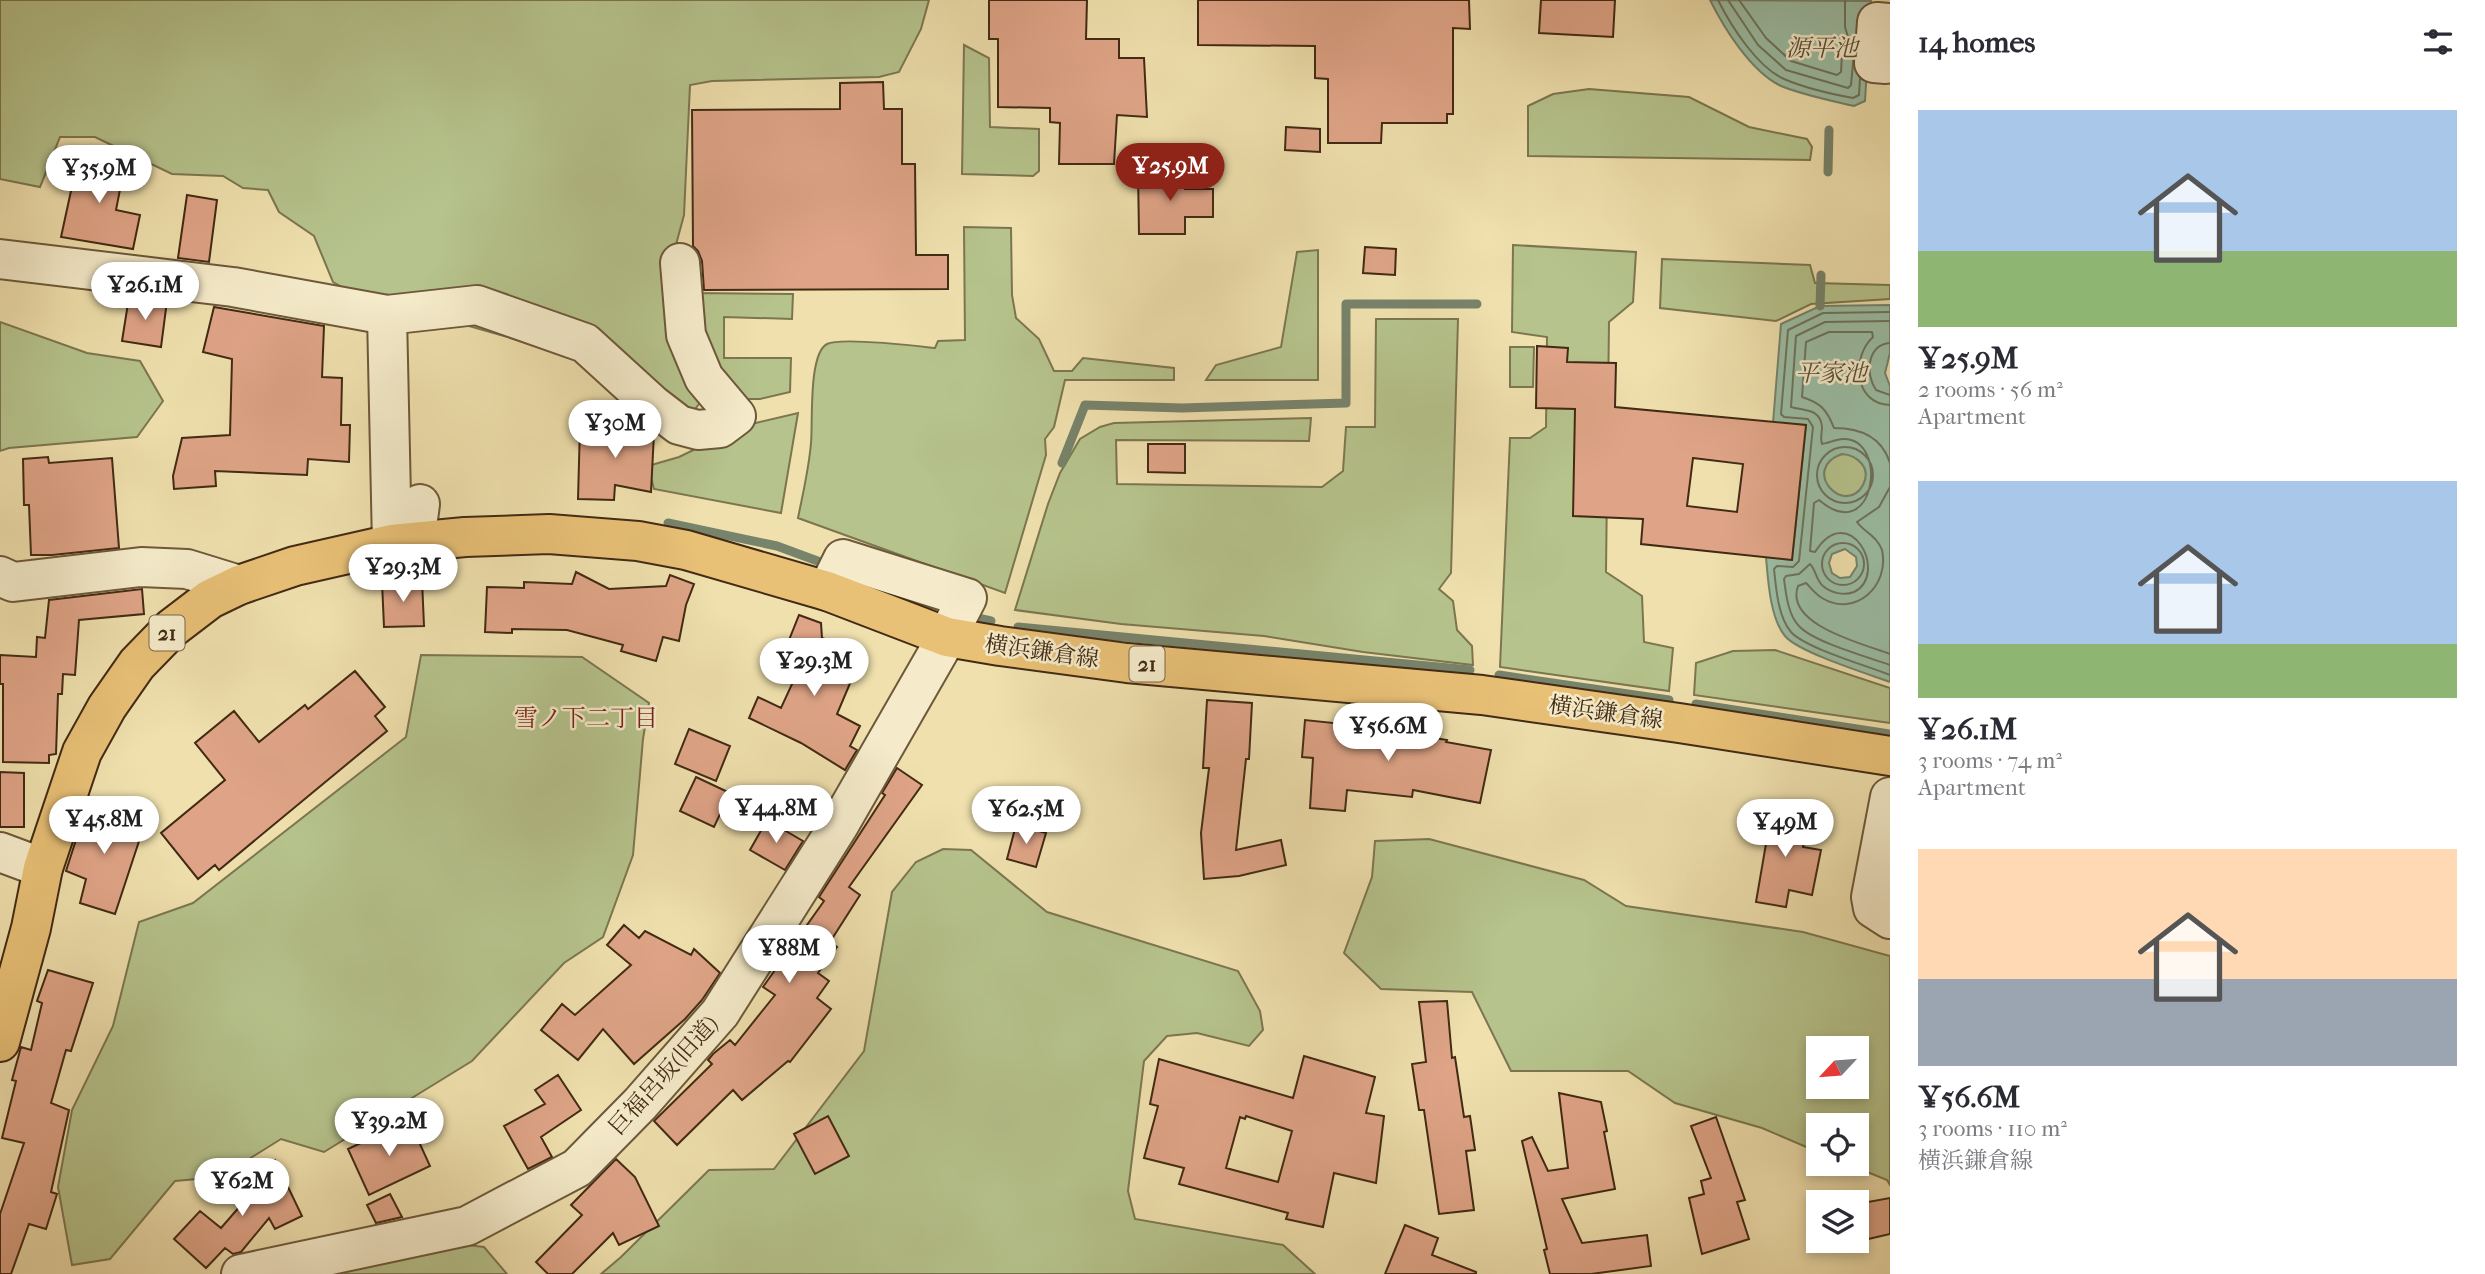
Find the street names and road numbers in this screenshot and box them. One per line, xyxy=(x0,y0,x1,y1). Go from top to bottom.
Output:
road number: 21 xyxy=(150,616,184,650)
street label: 横浜鎌倉線 xyxy=(983,630,1101,673)
road number: 21 xyxy=(1130,646,1164,682)
street label: 横浜鎌倉線 xyxy=(1547,691,1665,734)
street label: 巨福呂坂(旧道) xyxy=(603,1010,724,1140)

